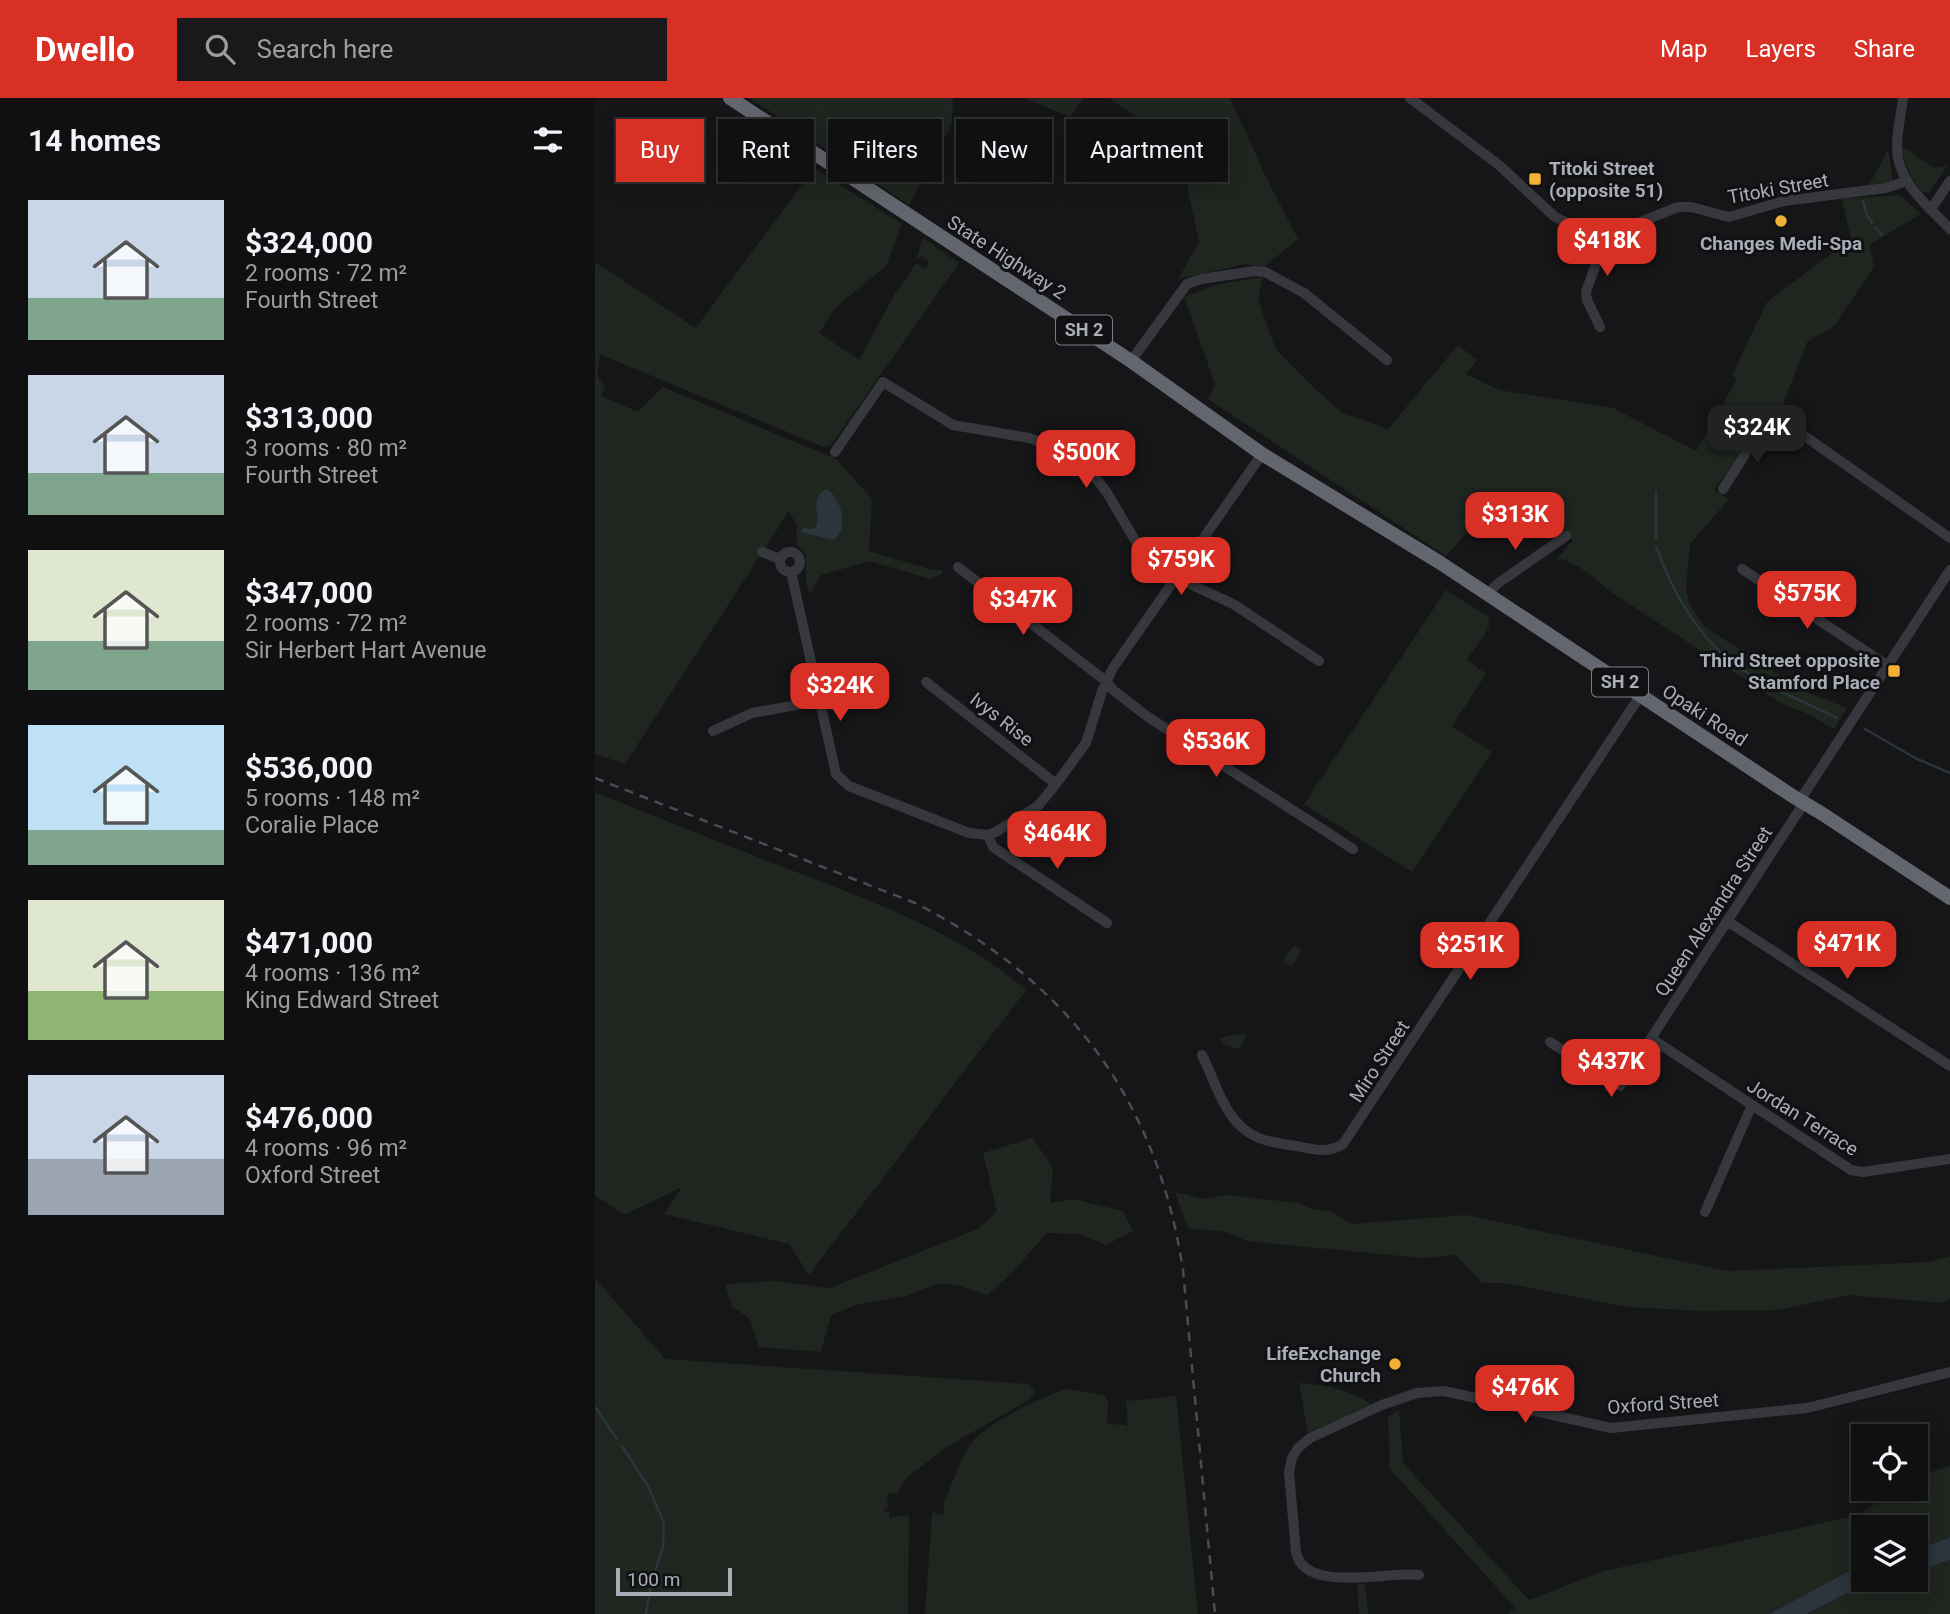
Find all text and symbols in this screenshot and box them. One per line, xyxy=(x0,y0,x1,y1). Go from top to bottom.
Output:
search box xyxy=(177,18,667,81)
text: Dwello xyxy=(35,30,135,69)
icon: search xyxy=(201,30,239,68)
text: Search here xyxy=(257,34,393,64)
text: Map xyxy=(1660,35,1708,63)
text: Layers xyxy=(1746,35,1816,63)
text: Share xyxy=(1854,35,1915,63)
chip: Buy xyxy=(616,119,704,182)
chip: Rent xyxy=(718,119,814,182)
chip: Filters xyxy=(828,119,942,182)
chip: New xyxy=(956,119,1052,182)
chip: Apartment xyxy=(1066,119,1228,182)
icon: filters xyxy=(529,121,567,159)
text: 14 homes xyxy=(28,123,161,158)
place label: Titoki Street (opposite 51) xyxy=(1549,157,1663,202)
street label: Titoki Street xyxy=(1726,168,1830,209)
marker: Titoki Street (opposite 51) xyxy=(1527,171,1543,187)
street label: State Highway 2 xyxy=(943,210,1070,304)
marker: Changes Medi-Spa xyxy=(1773,213,1789,229)
pin: $418K xyxy=(1558,218,1656,278)
text: $324,000 xyxy=(245,225,373,260)
text: $418K xyxy=(1573,227,1641,254)
icon: home xyxy=(84,228,168,312)
place label: Changes Medi-Spa xyxy=(1700,232,1862,255)
text: 2 rooms · 72 m² xyxy=(245,260,407,287)
text: Fourth Street xyxy=(245,287,378,314)
road number: SH 2 xyxy=(1056,316,1112,344)
text: $313,000 xyxy=(245,400,373,435)
icon: home xyxy=(84,403,168,487)
pin: $324K xyxy=(1708,406,1806,465)
text: $324K xyxy=(1723,414,1791,441)
pin: $500K xyxy=(1037,430,1135,490)
text: 3 rooms · 80 m² xyxy=(245,435,407,462)
text: $500K xyxy=(1052,439,1120,466)
text: Fourth Street xyxy=(245,462,378,489)
pin: $313K xyxy=(1466,492,1564,552)
text: $313K xyxy=(1481,501,1549,528)
pin: $759K xyxy=(1132,538,1230,597)
text: $759K xyxy=(1147,546,1215,573)
pin: $575K xyxy=(1758,572,1856,631)
text: $347,000 xyxy=(245,575,373,610)
icon: home xyxy=(84,578,168,662)
pin: $347K xyxy=(974,578,1072,637)
text: $575K xyxy=(1773,580,1841,607)
text: $347K xyxy=(989,586,1057,613)
text: 2 rooms · 72 m² xyxy=(245,610,407,637)
text: Sir Herbert Hart Avenue xyxy=(245,637,487,664)
place label: Third Street opposite Stamford Place xyxy=(1699,649,1880,694)
marker: Third Street opposite Stamford Place xyxy=(1886,663,1902,679)
pin: $324K xyxy=(791,664,889,723)
road number: SH 2 xyxy=(1592,668,1648,696)
text: $324K xyxy=(806,672,874,699)
street label: Opaki Road xyxy=(1658,679,1752,751)
street label: Ivys Rise xyxy=(965,688,1038,751)
pin: $536K xyxy=(1167,720,1265,779)
text: $536K xyxy=(1182,728,1250,755)
text: $536,000 xyxy=(245,750,373,785)
icon: home xyxy=(84,753,168,837)
text: 5 rooms · 148 m² xyxy=(245,785,420,812)
text: Coralie Place xyxy=(245,812,379,839)
pin: $464K xyxy=(1008,812,1106,871)
text: $464K xyxy=(1023,820,1091,847)
street label: Queen Alexandra Street xyxy=(1650,822,1777,1001)
pin: $251K xyxy=(1421,922,1519,982)
pin: $471K xyxy=(1798,922,1896,981)
text: $471,000 xyxy=(245,925,373,960)
icon: home xyxy=(84,928,168,1012)
text: $471K xyxy=(1813,930,1881,957)
text: $251K xyxy=(1436,931,1504,958)
text: 4 rooms · 136 m² xyxy=(245,960,420,987)
text: King Edward Street xyxy=(245,987,439,1014)
street label: Miro Street xyxy=(1344,1016,1414,1107)
pin: $437K xyxy=(1562,1040,1660,1099)
text: $437K xyxy=(1577,1048,1645,1075)
street label: Jordan Terrace xyxy=(1743,1074,1863,1161)
text: $476,000 xyxy=(245,1100,373,1135)
icon: home xyxy=(84,1103,168,1187)
text: 4 rooms · 96 m² xyxy=(245,1135,407,1162)
text: Oxford Street xyxy=(245,1162,380,1189)
place label: LifeExchange Church xyxy=(1266,1342,1381,1387)
marker: LifeExchange Church xyxy=(1387,1356,1403,1372)
pin: $476K xyxy=(1476,1366,1574,1425)
text: $476K xyxy=(1491,1374,1559,1401)
street label: Oxford Street xyxy=(1606,1388,1720,1419)
map controls xyxy=(1851,1424,1928,1592)
button: locate xyxy=(1851,1424,1928,1501)
button: layers xyxy=(1851,1515,1928,1592)
scale bar xyxy=(616,1565,731,1597)
text: 100 m xyxy=(627,1568,680,1591)

